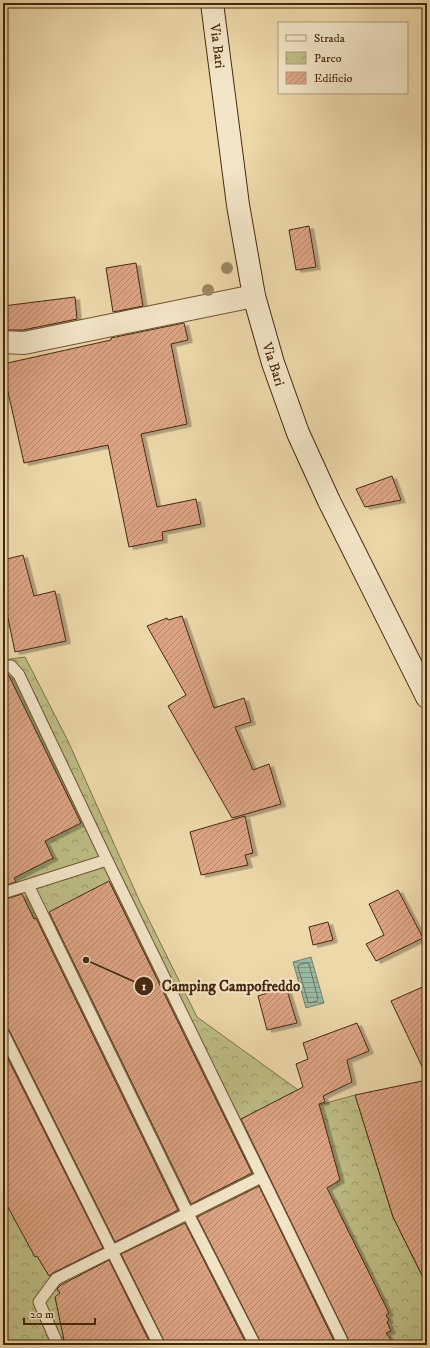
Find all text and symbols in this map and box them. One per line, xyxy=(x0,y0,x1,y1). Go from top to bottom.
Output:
street label: Via Bari xyxy=(205,22,229,70)
legend xyxy=(278,22,408,94)
text: Strada xyxy=(314,31,346,46)
text: Parco xyxy=(314,51,342,66)
text: Edificio xyxy=(314,71,353,86)
street label: Via Bari xyxy=(257,339,289,389)
callout: Camping Campofreddo xyxy=(134,973,308,1000)
text: Camping Campofreddo xyxy=(162,977,301,996)
text: 1 xyxy=(142,979,147,994)
scale bar xyxy=(24,1300,95,1326)
text: 20 m xyxy=(30,1307,54,1322)

